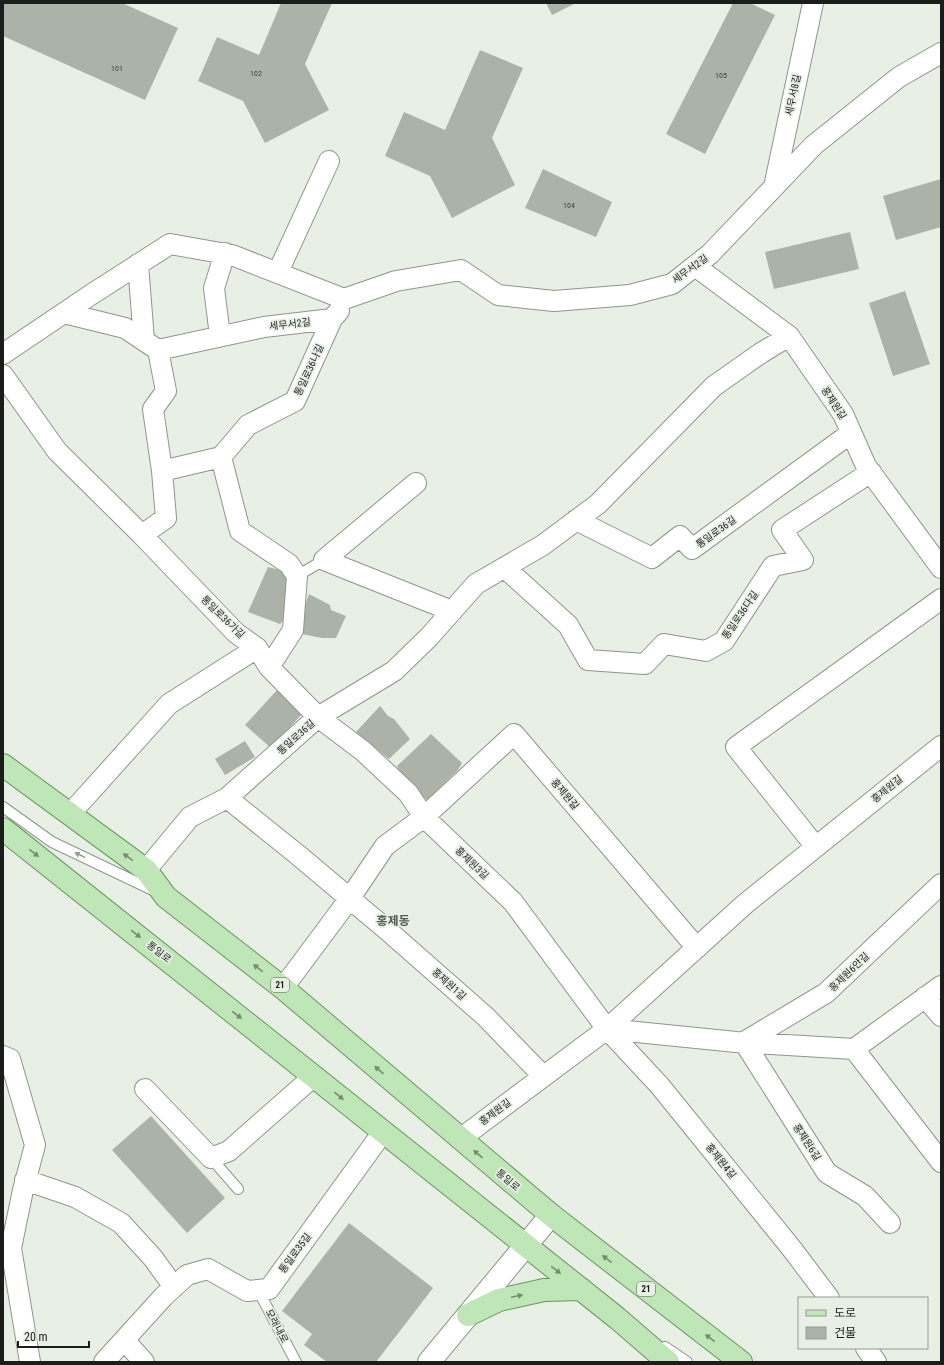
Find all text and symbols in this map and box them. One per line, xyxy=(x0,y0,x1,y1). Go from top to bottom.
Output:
house number: 101 xyxy=(111,64,123,73)
house number: 102 xyxy=(250,69,262,78)
house number: 105 xyxy=(715,71,727,80)
street label: 세무서8길 xyxy=(783,73,803,117)
house number: 104 xyxy=(563,201,575,210)
street label: 세무서2길 xyxy=(670,252,710,286)
street label: 세무서2길 xyxy=(269,316,311,332)
street label: 통일로36나길 xyxy=(292,342,326,398)
street label: 홍제원길 xyxy=(819,385,849,421)
street label: 통일로36길 xyxy=(694,514,738,550)
street label: 통일로36다길 xyxy=(720,589,760,641)
street label: 통일로36가길 xyxy=(199,594,247,640)
street label: 통일로36길 xyxy=(275,717,317,757)
street label: 홍제원길 xyxy=(869,773,905,805)
street label: 홍제원길 xyxy=(549,776,581,812)
street label: 홍제원3길 xyxy=(453,845,491,881)
one-way arrow xyxy=(28,849,39,857)
one-way arrow xyxy=(75,852,86,858)
one-way arrow xyxy=(123,853,134,861)
district label: 홍제동 xyxy=(376,914,410,928)
one-way arrow xyxy=(130,930,141,938)
street label: 통일로 xyxy=(145,939,173,965)
street label: 홍제원6안길 xyxy=(827,950,871,994)
one-way arrow xyxy=(253,964,264,973)
street label: 홍제원1길 xyxy=(430,966,468,1002)
road number: 21 xyxy=(271,978,289,992)
one-way arrow xyxy=(232,1011,243,1019)
one-way arrow xyxy=(374,1065,385,1074)
one-way arrow xyxy=(333,1092,344,1101)
street label: 홍제원길 xyxy=(477,1097,513,1127)
street label: 홍제원6길 xyxy=(791,1121,823,1163)
street label: 홍제원4길 xyxy=(704,1141,738,1181)
one-way arrow xyxy=(473,1150,484,1159)
street label: 통일로 xyxy=(494,1167,522,1193)
street label: 통일로35길 xyxy=(277,1231,313,1275)
one-way arrow xyxy=(602,1255,613,1263)
one-way arrow xyxy=(551,1266,562,1274)
road number: 21 xyxy=(637,1282,655,1296)
one-way arrow xyxy=(511,1293,523,1299)
legend xyxy=(798,1297,928,1349)
text: 도로 xyxy=(834,1306,856,1320)
street label: 모래내로 xyxy=(264,1307,290,1345)
scale bar xyxy=(18,1323,89,1349)
text: 건물 xyxy=(834,1326,856,1340)
text: 20 m xyxy=(24,1330,48,1344)
one-way arrow xyxy=(705,1334,716,1342)

